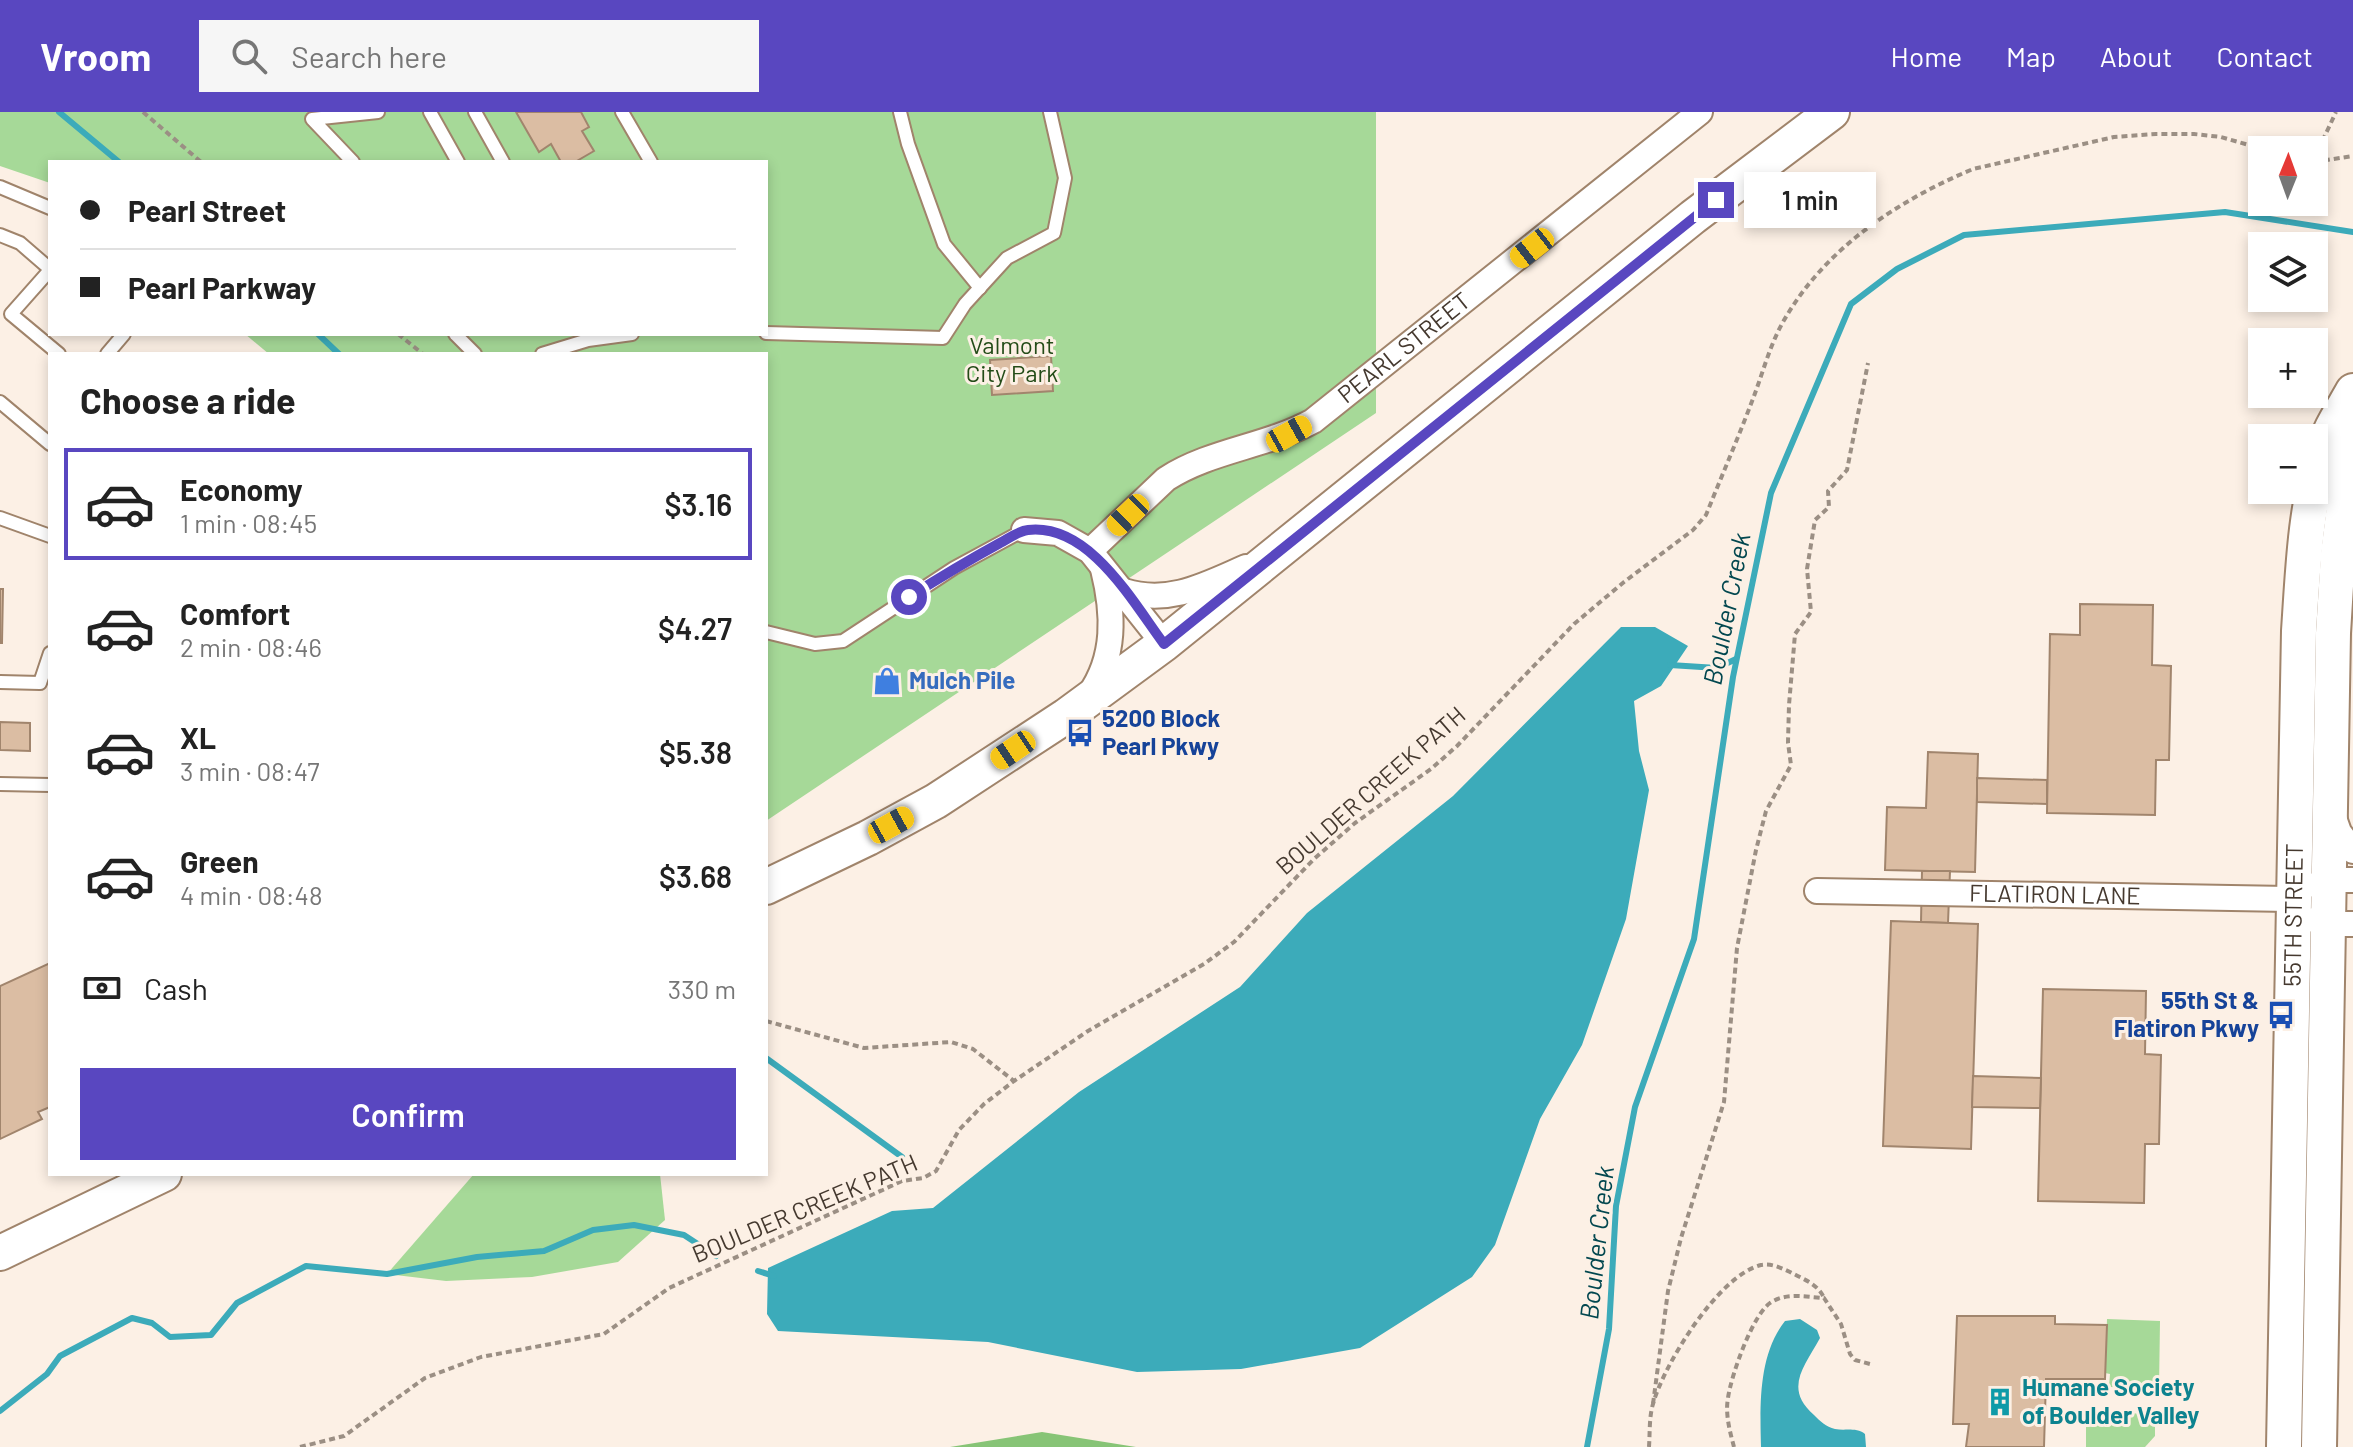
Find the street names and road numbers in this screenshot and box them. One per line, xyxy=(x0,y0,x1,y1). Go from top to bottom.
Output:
street label: PEARL STREET xyxy=(1331,285,1475,408)
street label: BOULDER CREEK PATH xyxy=(1269,700,1471,880)
street label: 55TH STREET xyxy=(2276,843,2308,987)
street label: FLATIRON LANE xyxy=(1969,878,2141,909)
street label: BOULDER CREEK PATH xyxy=(687,1147,921,1268)

